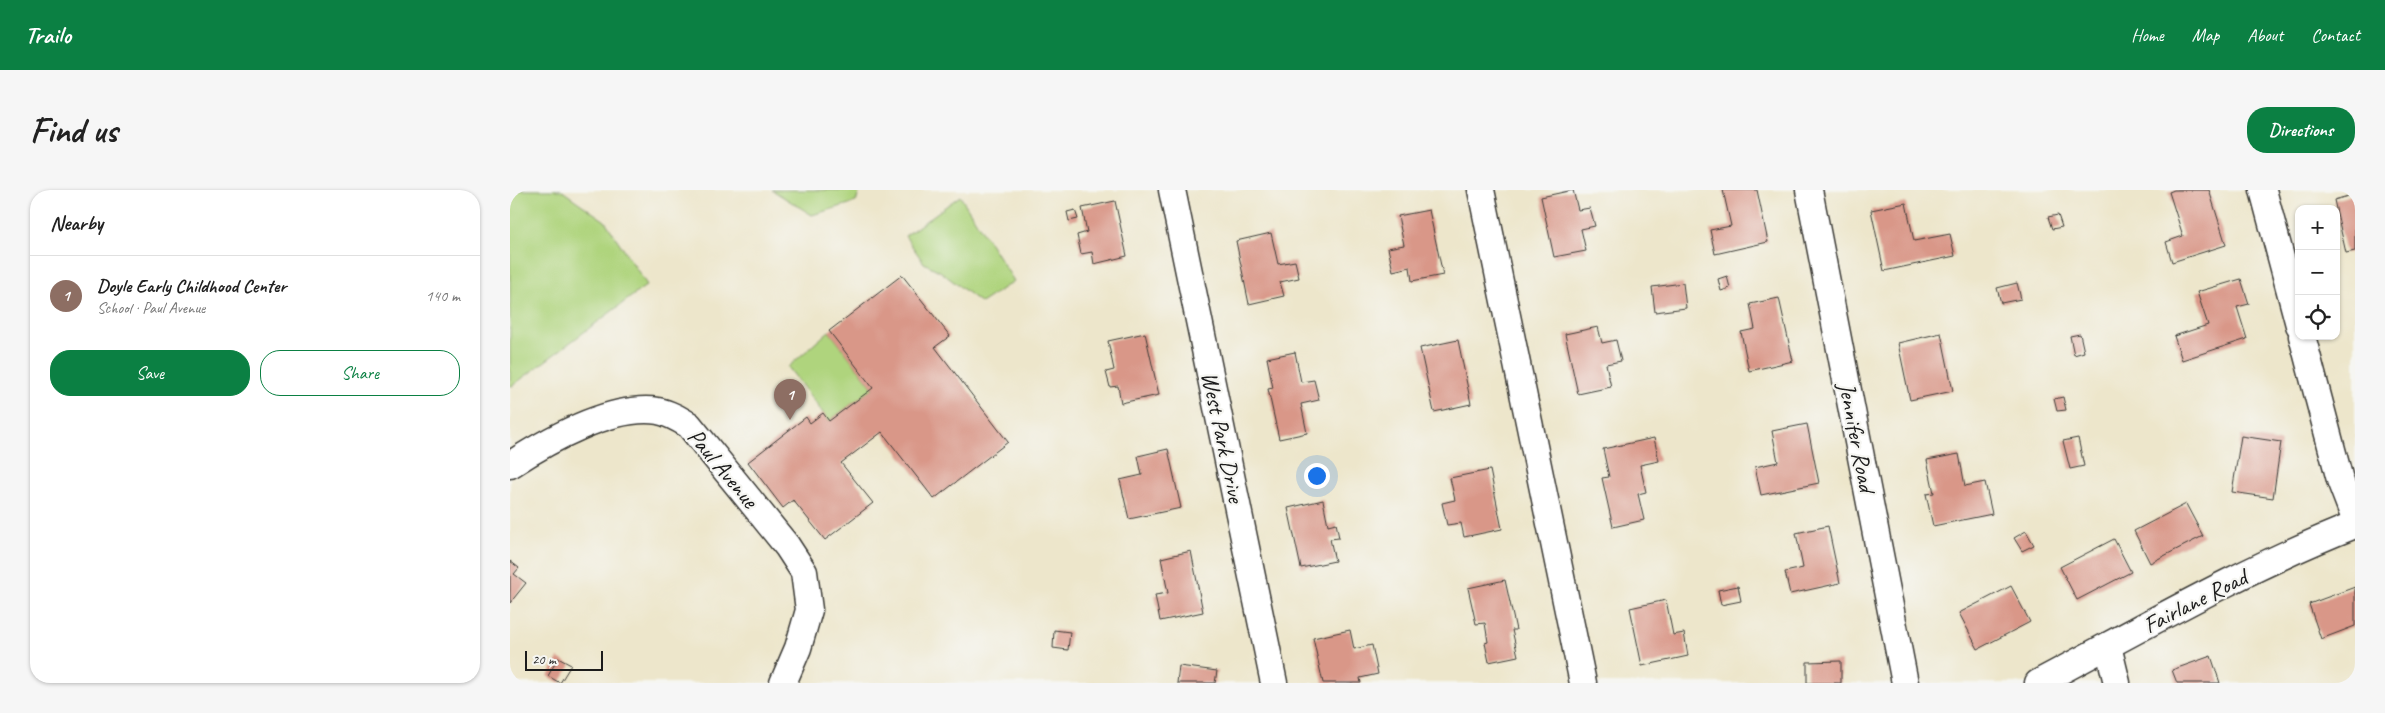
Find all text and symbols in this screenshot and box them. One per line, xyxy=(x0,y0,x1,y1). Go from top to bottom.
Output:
text: Trailo xyxy=(25,20,71,50)
text: Home xyxy=(2131,24,2164,46)
text: Map xyxy=(2192,24,2219,46)
text: About xyxy=(2247,24,2283,46)
text: Contact xyxy=(2311,24,2360,46)
button: Directions xyxy=(2247,107,2355,153)
text: Find us xyxy=(30,108,117,153)
map controls xyxy=(2295,205,2340,340)
button: + xyxy=(2295,205,2340,250)
text: Nearby xyxy=(50,210,103,236)
button: − xyxy=(2295,250,2340,295)
text: Doyle Early Childhood Center xyxy=(97,274,286,298)
text: 1 xyxy=(62,286,70,306)
text: 140 m xyxy=(426,286,460,306)
button: locate xyxy=(2295,295,2340,340)
text: School · Paul Avenue xyxy=(97,298,205,318)
button: Save xyxy=(50,350,250,396)
button: Share xyxy=(260,350,460,396)
street label: West Park Drive xyxy=(1195,369,1252,507)
pin: 1 xyxy=(774,379,806,420)
street label: Jennifer Road xyxy=(1832,379,1883,498)
street label: Paul Avenue xyxy=(681,422,766,516)
your location xyxy=(1304,463,1330,489)
street label: Fairlane Road xyxy=(2138,560,2255,640)
scale bar xyxy=(525,648,602,671)
text: 20 m xyxy=(532,651,556,668)

